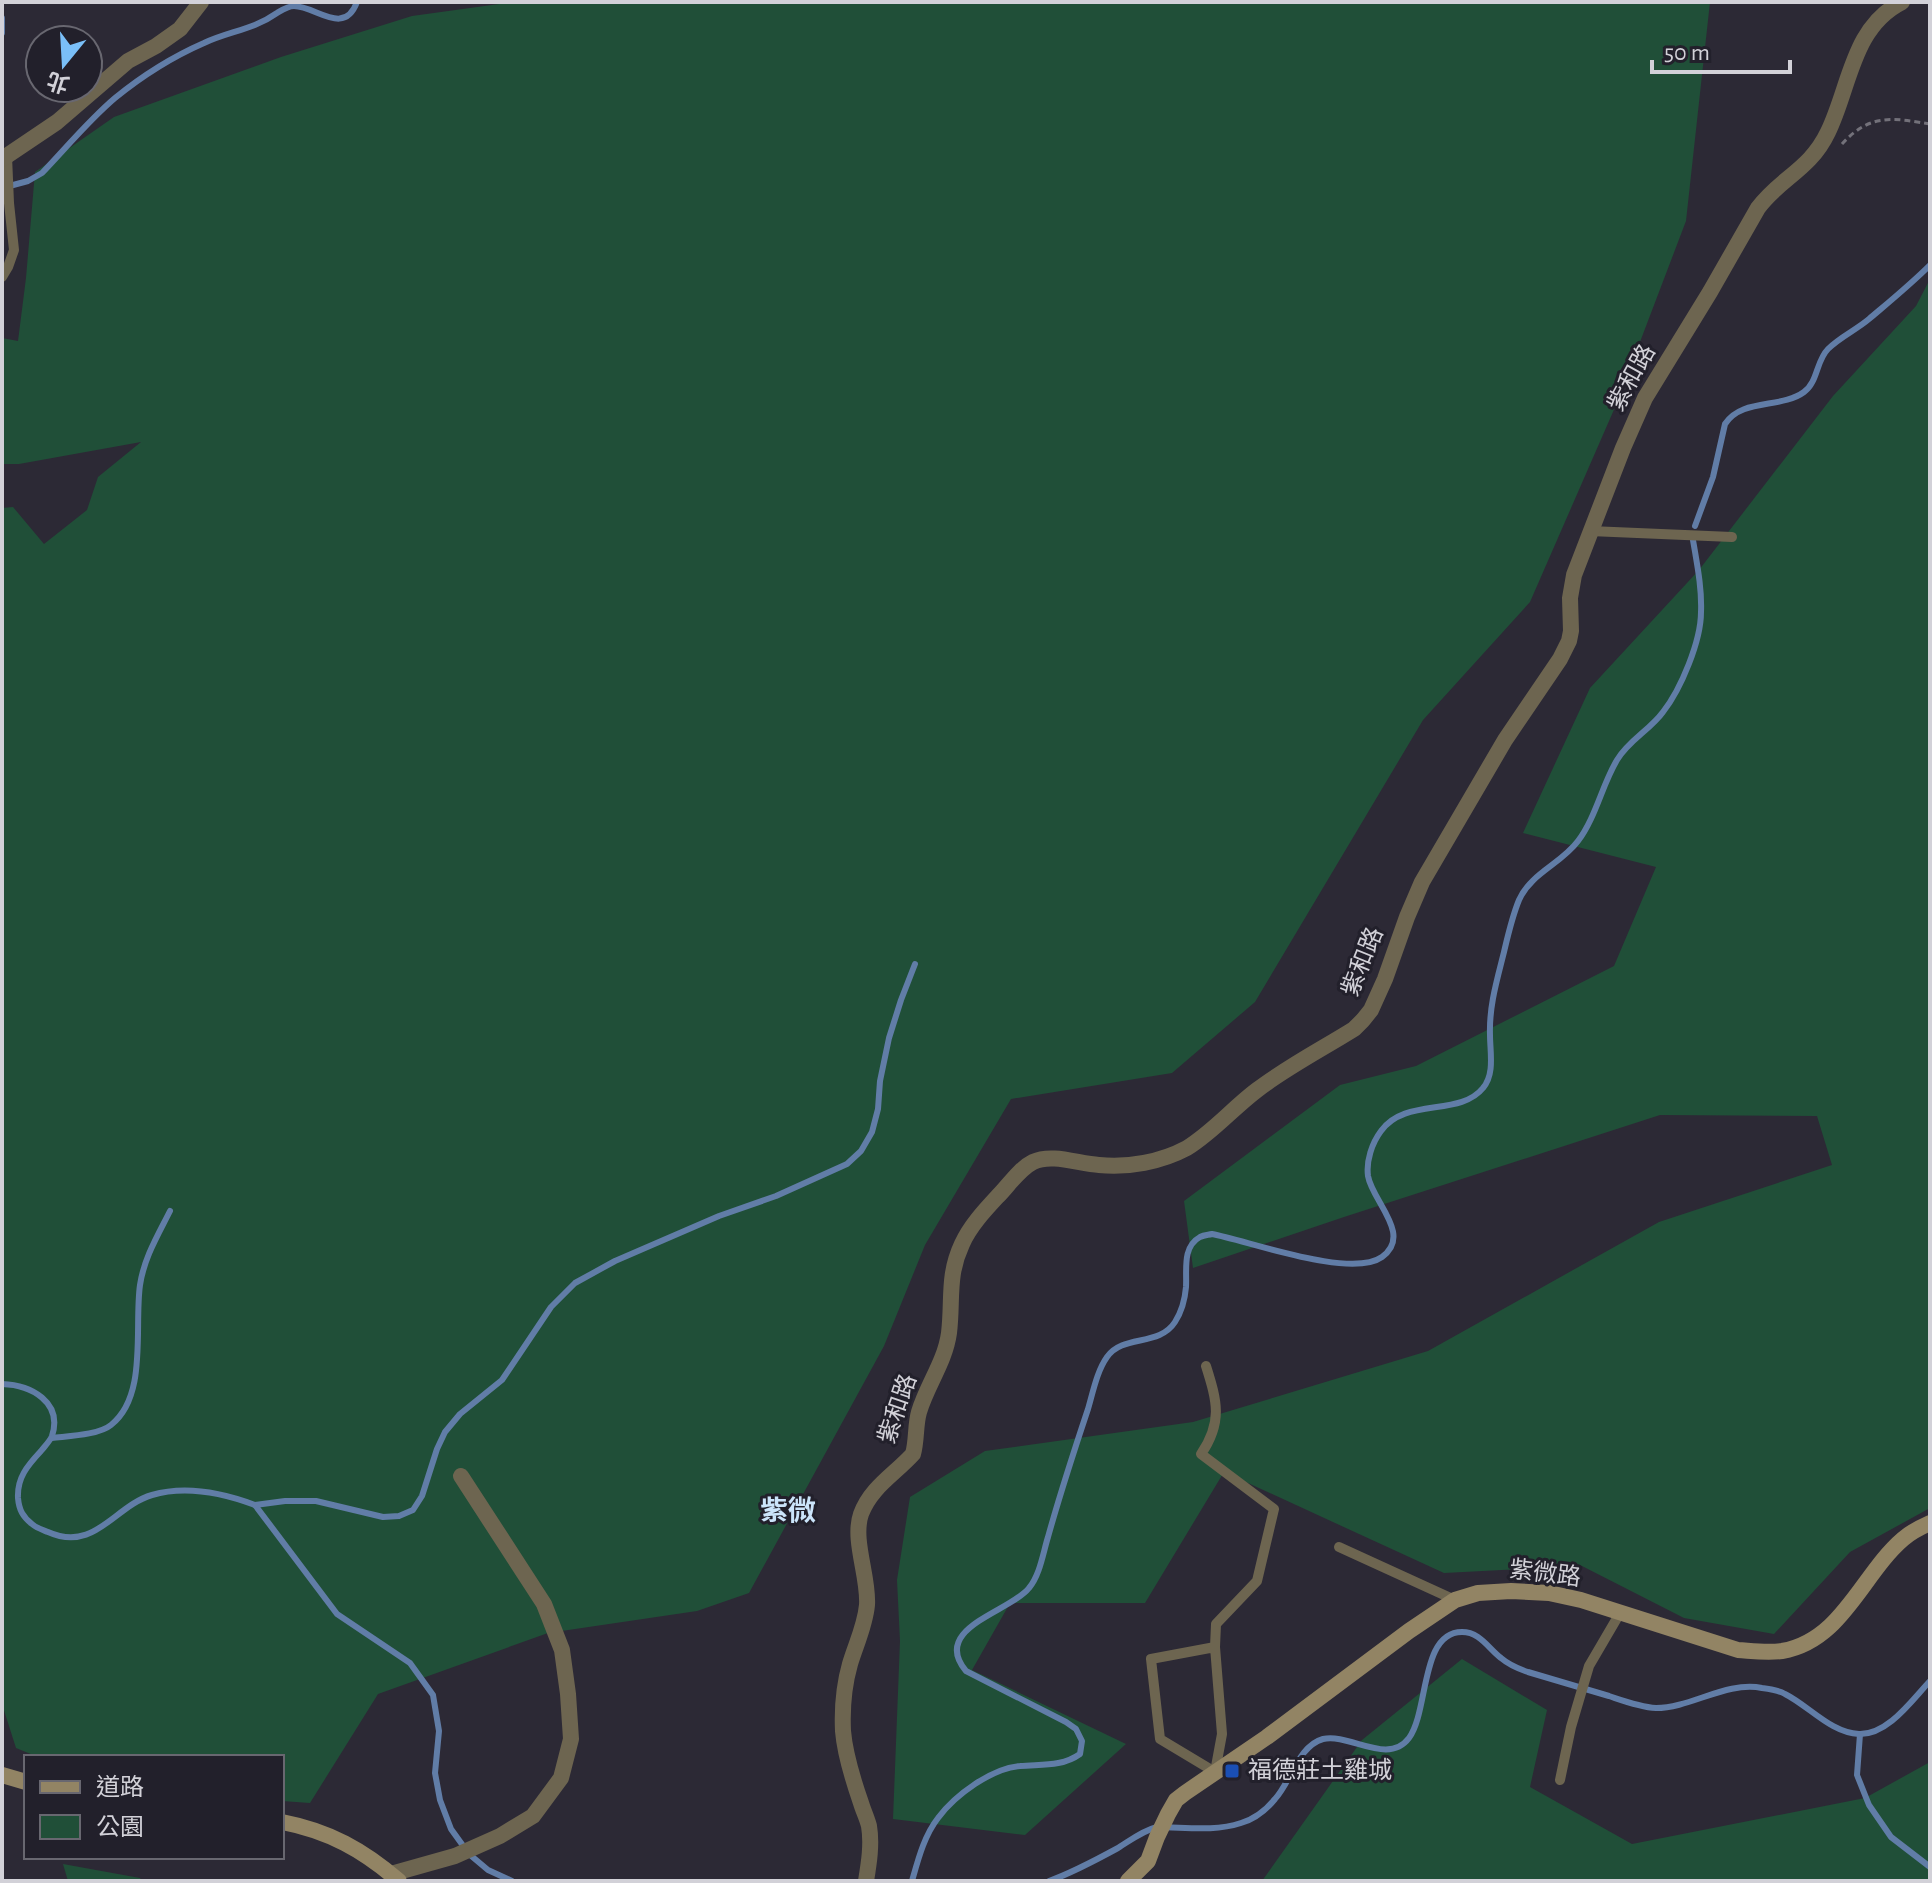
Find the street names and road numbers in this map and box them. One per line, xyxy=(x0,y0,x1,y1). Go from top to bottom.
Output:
street label: 紫和路 xyxy=(1602,340,1660,415)
street label: 紫和路 xyxy=(1337,923,1388,1000)
street label: 紫和路 xyxy=(873,1370,921,1447)
street label: 紫微路 xyxy=(1508,1556,1582,1590)

